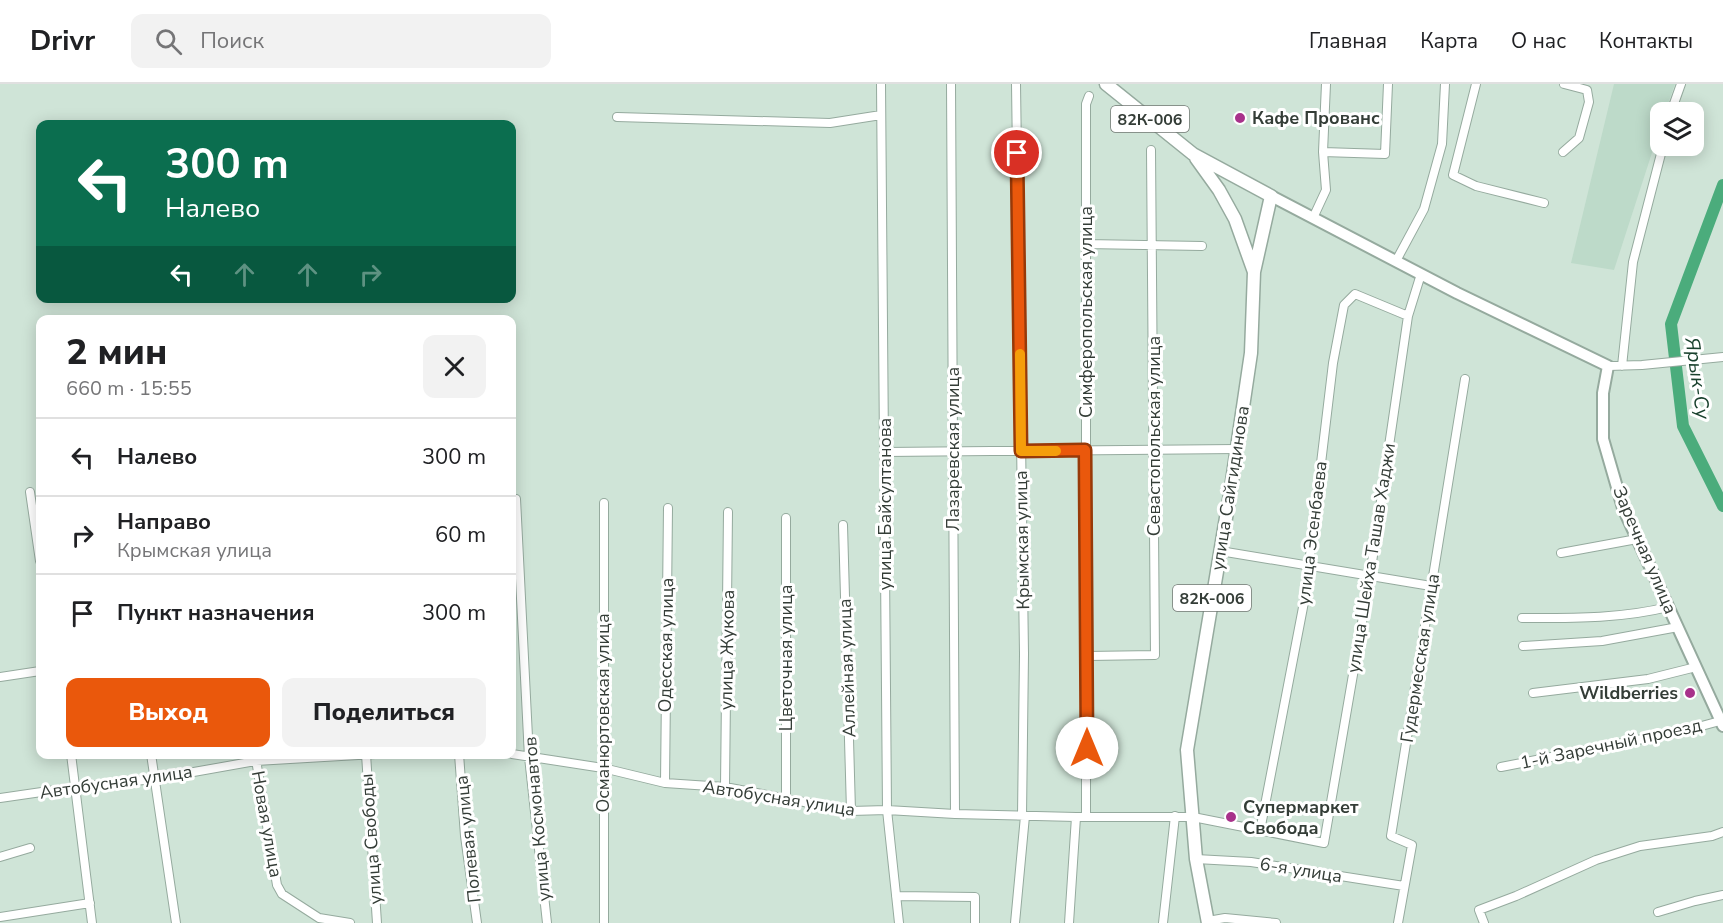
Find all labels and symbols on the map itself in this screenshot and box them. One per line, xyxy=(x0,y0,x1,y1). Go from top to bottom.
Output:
road number: 82К-006 xyxy=(1111,106,1189,132)
place label: Кафе Прованс xyxy=(1252,106,1380,130)
marker: Кафе Прованс xyxy=(1233,111,1247,125)
pin xyxy=(991,127,1042,178)
street label: Симферопольская улица xyxy=(1074,206,1098,418)
water label: Ярык-Су xyxy=(1678,335,1717,421)
street label: Севастопольская улица xyxy=(1142,336,1166,536)
street label: Лазаревская улица xyxy=(941,367,965,531)
street label: улица Сайгидинова xyxy=(1205,404,1255,572)
street label: улица Байсултанова xyxy=(873,418,897,590)
street label: улица Шейха Ташав Хаджи xyxy=(1341,441,1401,675)
street label: улица Эсенбаева xyxy=(1291,460,1333,606)
street label: Крымская улица xyxy=(1009,470,1035,610)
street label: Заречная улица xyxy=(1607,483,1683,617)
street label: Гудермесская улица xyxy=(1395,572,1445,744)
street label: Одесская улица xyxy=(653,577,679,713)
street label: Цветочная улица xyxy=(774,585,798,731)
road number: 82К-006 xyxy=(1173,585,1251,611)
street label: улица Жукова xyxy=(714,590,740,710)
street label: Аллейная улица xyxy=(833,598,861,738)
street label: Османюртовская улица xyxy=(591,613,615,813)
place label: Wildberries xyxy=(1579,681,1678,705)
marker: Wildberries xyxy=(1683,686,1697,700)
street label: 1-й Заречный проезд xyxy=(1518,713,1704,775)
position arrow xyxy=(1055,716,1119,780)
street label: улица Космонавтов xyxy=(518,735,556,902)
street label: Автобусная улица xyxy=(38,759,194,805)
street label: Новая улица xyxy=(246,769,288,879)
street label: улица Свободы xyxy=(354,773,388,905)
street label: Полевая улица xyxy=(449,774,487,904)
street label: Автобусная улица xyxy=(701,774,857,822)
place label: Супермаркет Свобода xyxy=(1243,795,1359,840)
marker: Супермаркет Свобода xyxy=(1224,810,1238,824)
street label: 6-я улица xyxy=(1258,852,1344,888)

